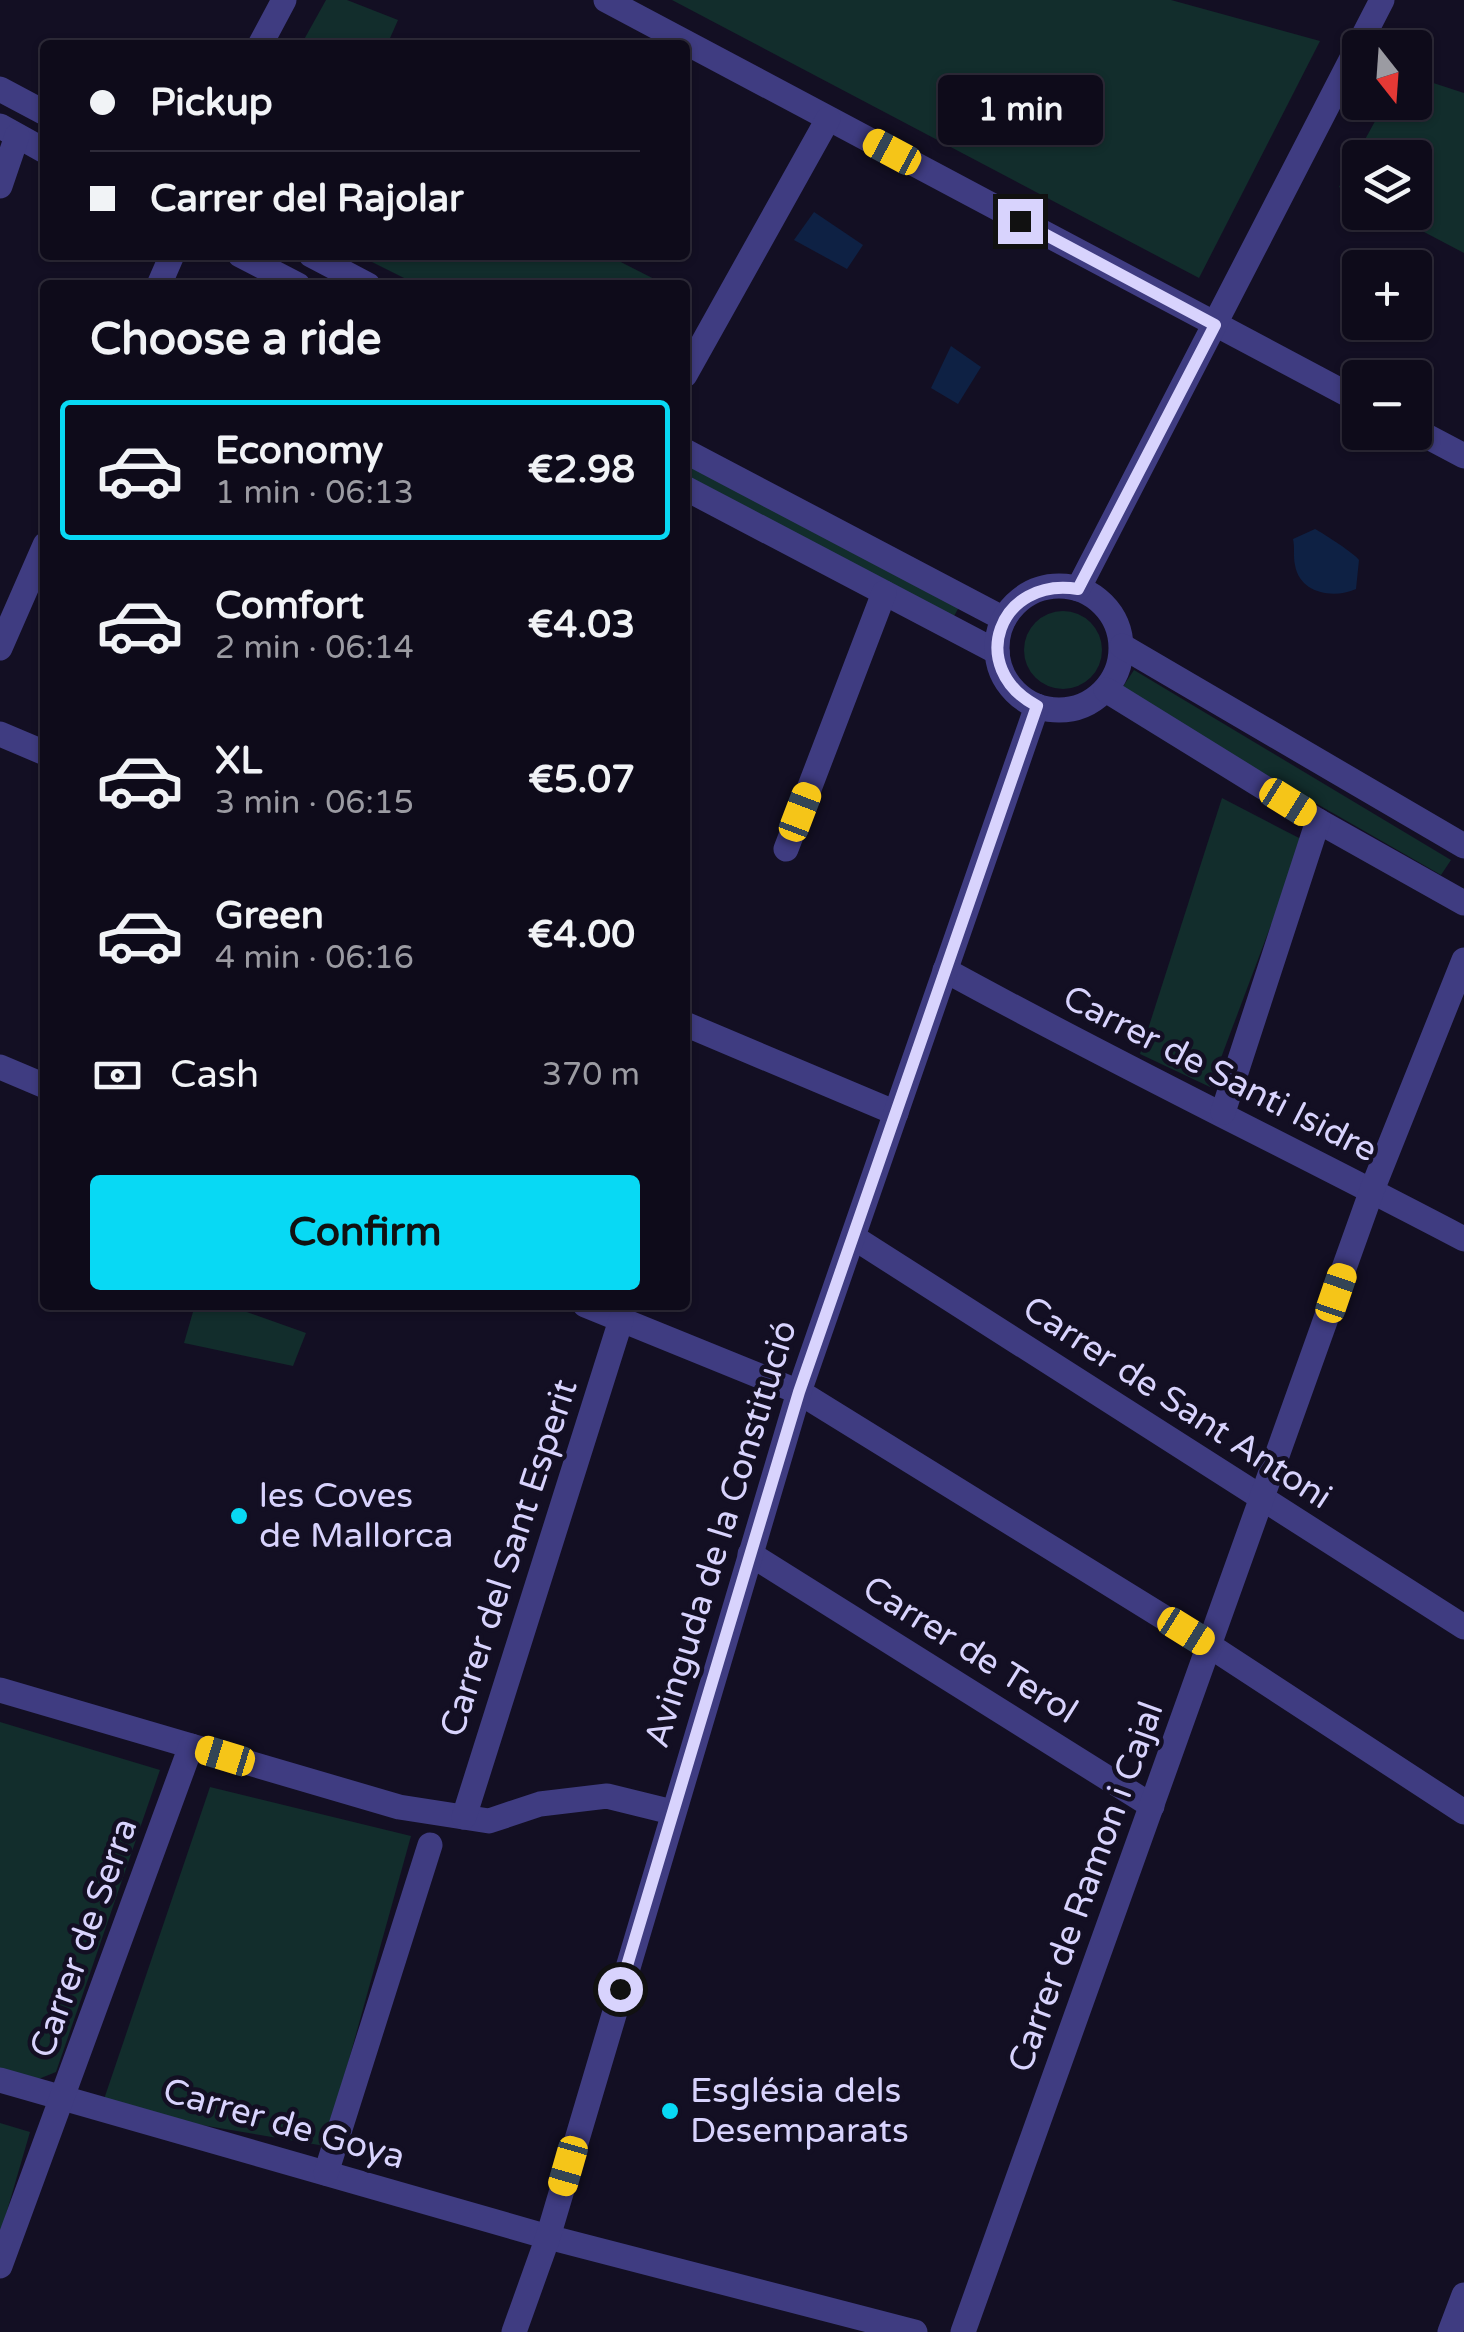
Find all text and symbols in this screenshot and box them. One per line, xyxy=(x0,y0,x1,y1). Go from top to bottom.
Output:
north arrow xyxy=(1342,30,1432,120)
map controls xyxy=(1342,30,1432,450)
callout: 1 min xyxy=(938,76,1102,146)
text: Pickup xyxy=(150,80,273,126)
text: 1 min xyxy=(978,91,1063,129)
car xyxy=(858,125,926,179)
button: layers xyxy=(1342,140,1432,230)
text: Carrer del Rajolar xyxy=(150,176,464,222)
route end xyxy=(998,199,1043,244)
button: + xyxy=(1342,250,1432,340)
text: Choose a ride xyxy=(90,313,381,367)
button: − xyxy=(1342,360,1432,450)
icon: car xyxy=(95,425,185,515)
text: Economy xyxy=(215,428,383,474)
text: €2.98 xyxy=(528,447,635,493)
text: 1 min · 06:13 xyxy=(215,474,414,512)
icon: car xyxy=(95,580,185,670)
text: Comfort xyxy=(215,583,364,629)
text: €4.03 xyxy=(528,602,635,648)
text: 2 min · 06:14 xyxy=(215,629,414,667)
icon: car xyxy=(95,735,185,825)
text: XL xyxy=(215,738,262,784)
text: €5.07 xyxy=(528,757,635,803)
car xyxy=(1255,773,1321,831)
car xyxy=(775,779,825,845)
text: 3 min · 06:15 xyxy=(215,784,414,822)
icon: car xyxy=(95,890,185,980)
text: Green xyxy=(215,893,324,939)
text: €4.00 xyxy=(528,912,635,958)
text: 4 min · 06:16 xyxy=(215,939,414,977)
street label: Carrer de Santi Isidre xyxy=(1056,977,1384,1171)
icon: cash xyxy=(90,1048,145,1103)
text: Cash xyxy=(170,1052,259,1098)
text: 370 m xyxy=(542,1056,640,1094)
button: Confirm xyxy=(90,1175,640,1290)
car xyxy=(1312,1260,1360,1326)
street label: Carrer de Sant Antoni xyxy=(1015,1288,1339,1518)
street label: Avinguda de la Constitució xyxy=(636,1315,806,1753)
street label: Carrer del Sant Esperit xyxy=(431,1374,587,1742)
place label: les Coves de Mallorca xyxy=(259,1475,453,1557)
marker: les Coves de Mallorca xyxy=(228,1505,250,1527)
street label: Carrer de Terol xyxy=(855,1567,1085,1733)
car xyxy=(1153,1602,1219,1660)
street label: Carrer de Ramon i Cajal xyxy=(999,1696,1173,2078)
car xyxy=(192,1733,258,1779)
street label: Carrer de Serra xyxy=(21,1813,147,2063)
route start xyxy=(598,1967,643,2012)
street label: Carrer de Goya xyxy=(158,2069,410,2179)
place label: Església dels Desemparats xyxy=(690,2070,909,2152)
marker: Església dels Desemparats xyxy=(659,2100,681,2122)
car xyxy=(545,2133,591,2199)

